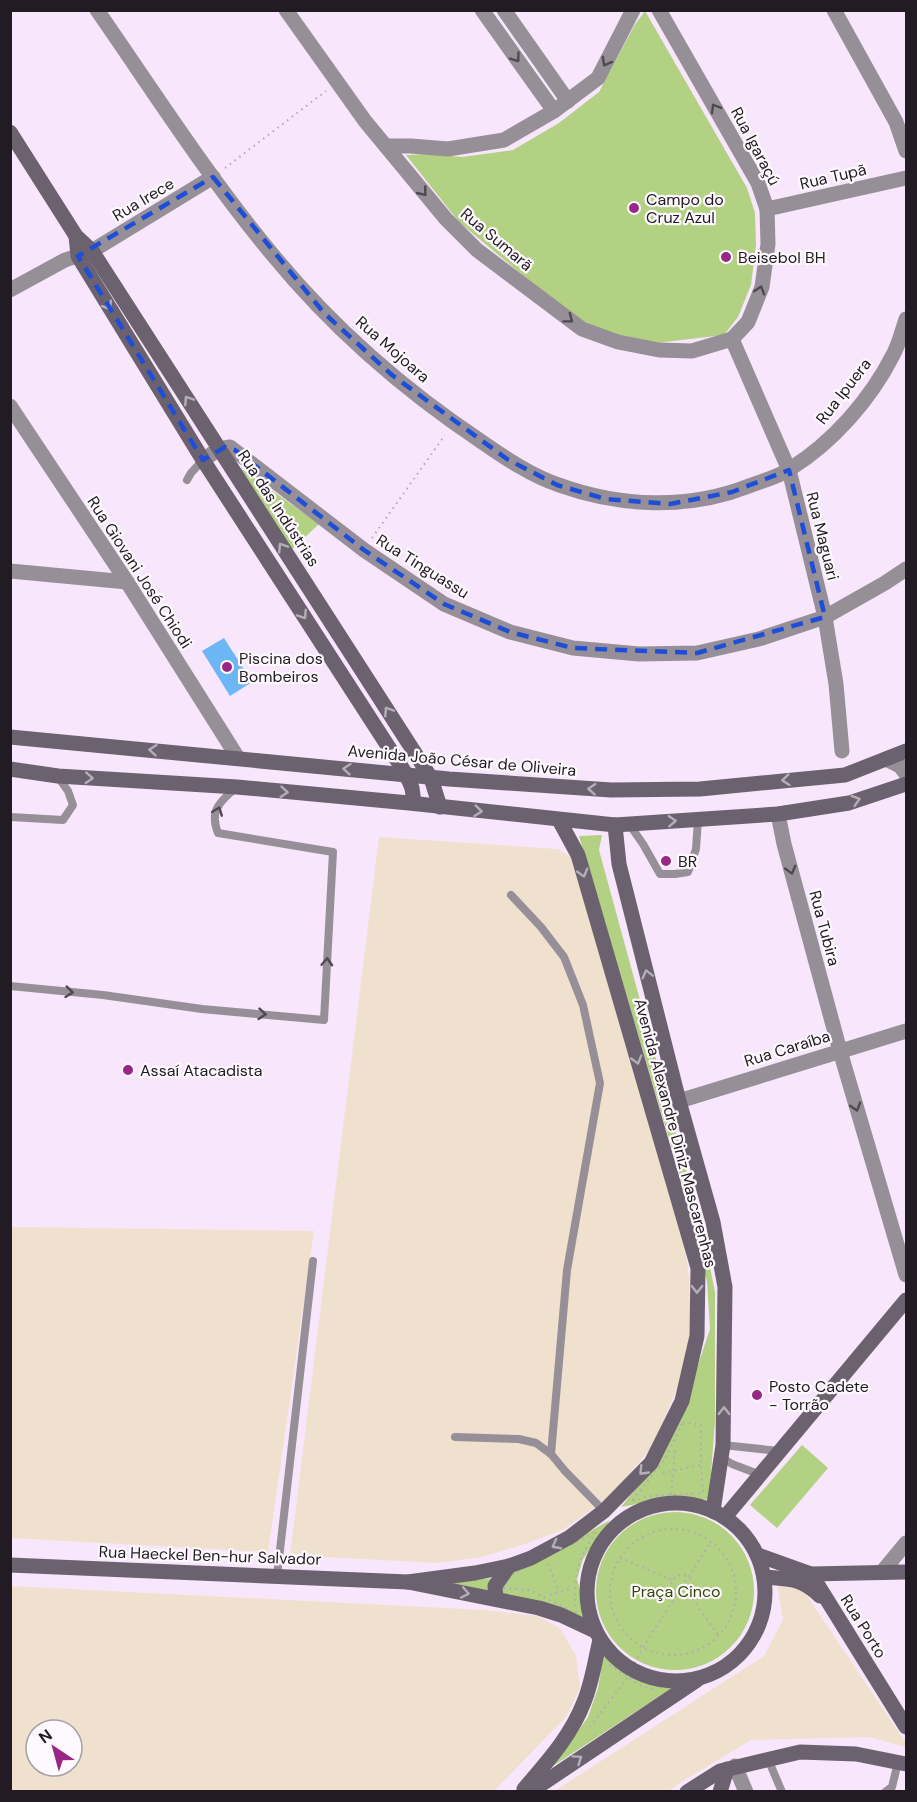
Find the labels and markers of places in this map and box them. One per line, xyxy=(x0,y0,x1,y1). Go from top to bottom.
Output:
place label: Campo do Cruz Azul xyxy=(646,189,724,228)
marker: Campo do Cruz Azul xyxy=(627,201,641,215)
place label: Beisebol BH xyxy=(738,247,826,268)
marker: Beisebol BH xyxy=(719,250,733,264)
place label: Piscina dos Bombeiros xyxy=(239,648,323,687)
marker: Piscina dos Bombeiros xyxy=(220,660,234,674)
place label: BR xyxy=(678,851,697,872)
marker: BR xyxy=(659,854,673,868)
place label: Assaí Atacadista xyxy=(140,1060,263,1081)
marker: Assaí Atacadista xyxy=(121,1063,135,1077)
place label: Posto Cadete - Torrão xyxy=(769,1376,869,1415)
marker: Posto Cadete - Torrão xyxy=(750,1388,764,1402)

